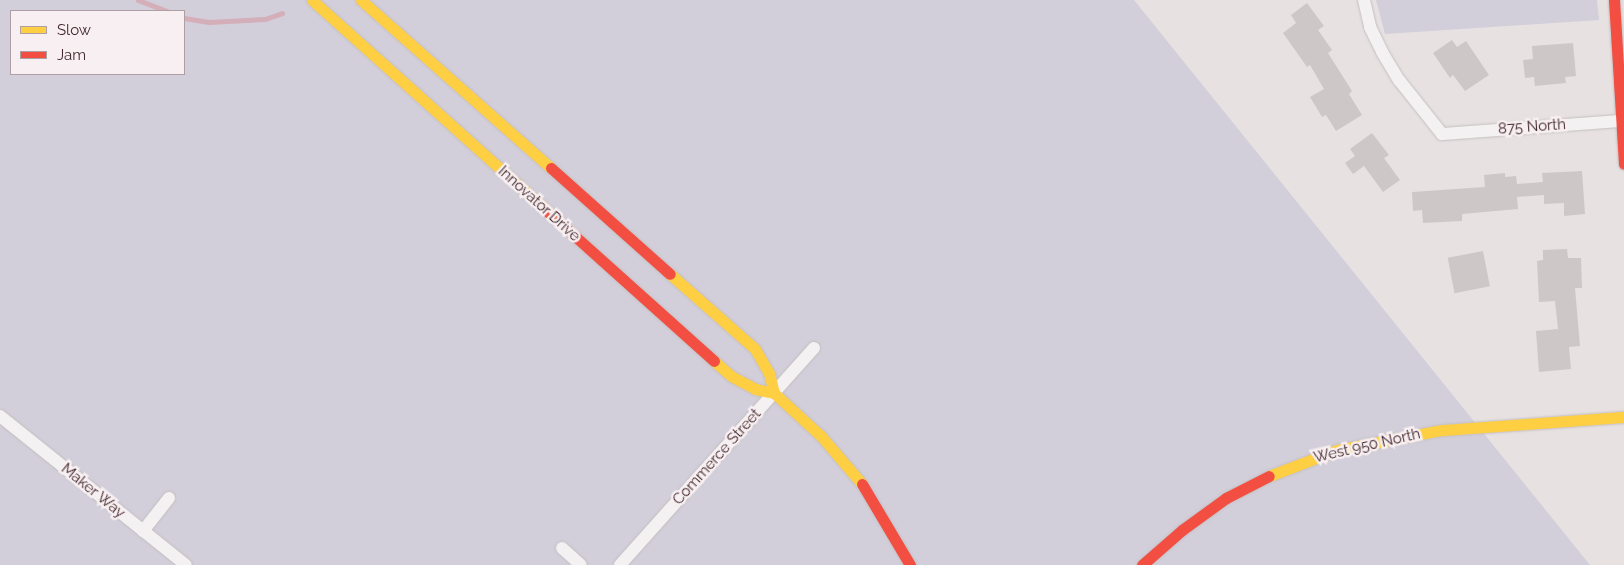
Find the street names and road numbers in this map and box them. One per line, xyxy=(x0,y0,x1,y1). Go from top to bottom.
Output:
street label: 875 North xyxy=(1497,116,1567,138)
street label: Innovator Drive xyxy=(494,162,584,246)
street label: Commerce Street xyxy=(669,405,765,509)
street label: West 950 North xyxy=(1312,425,1422,467)
street label: Maker Way xyxy=(57,460,129,522)

